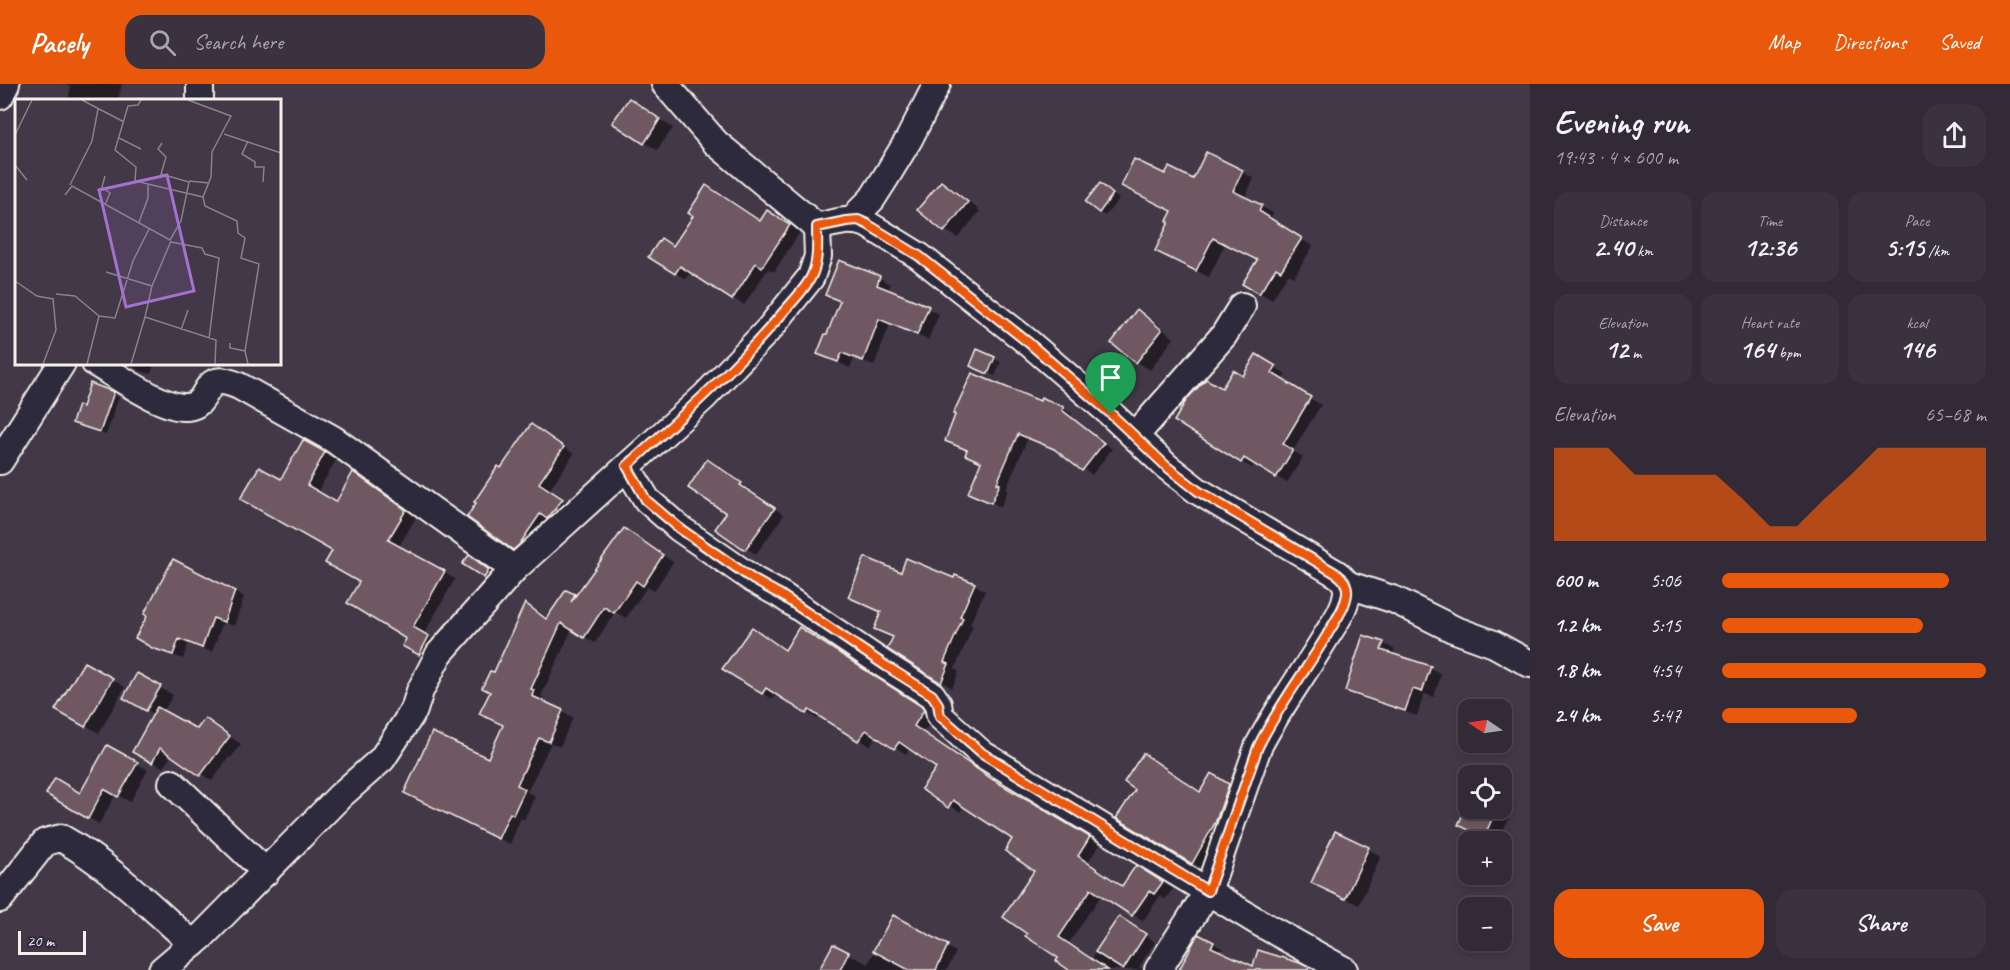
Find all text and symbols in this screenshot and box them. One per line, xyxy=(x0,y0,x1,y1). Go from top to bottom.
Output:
search box xyxy=(125,15,545,69)
text: Pacely xyxy=(30,25,89,60)
icon: search xyxy=(146,26,179,59)
text: Search here xyxy=(194,28,283,56)
text: Map xyxy=(1768,29,1800,55)
text: Directions xyxy=(1833,29,1906,55)
text: Saved xyxy=(1939,29,1980,55)
inset map xyxy=(15,99,280,364)
text: Evening run xyxy=(1554,101,1689,143)
button: share xyxy=(1923,104,1986,167)
text: 19:43 · 4 × 600 m xyxy=(1554,145,1678,170)
text: Distance xyxy=(1599,211,1647,231)
text: Time xyxy=(1758,211,1782,231)
text: Pace xyxy=(1905,211,1929,231)
text: 2.40 xyxy=(1593,231,1633,264)
text: 12:36 xyxy=(1744,231,1796,264)
text: 5:15 xyxy=(1885,231,1924,264)
text: km xyxy=(1633,241,1653,261)
text: /km xyxy=(1924,241,1949,261)
text: Elevation xyxy=(1598,313,1648,333)
text: Heart rate xyxy=(1741,313,1799,333)
text: kcal xyxy=(1906,313,1928,333)
text: 12 xyxy=(1605,333,1628,366)
text: 164 xyxy=(1739,333,1775,366)
text: 146 xyxy=(1899,333,1935,366)
text: m xyxy=(1628,343,1641,363)
text: bpm xyxy=(1775,343,1801,363)
pin xyxy=(1085,352,1136,414)
icon: arrive xyxy=(1094,361,1127,394)
text: Elevation xyxy=(1554,402,1616,427)
text: 65–68 m xyxy=(1925,402,1986,427)
text: 600 m xyxy=(1554,568,1598,593)
text: 5:06 xyxy=(1650,568,1681,593)
text: 1.2 km xyxy=(1554,613,1601,638)
text: 5:15 xyxy=(1650,613,1681,638)
text: 1.8 km xyxy=(1554,658,1601,683)
text: 4:54 xyxy=(1650,658,1681,683)
north arrow xyxy=(1458,699,1512,753)
map controls xyxy=(1458,699,1512,951)
text: 2.4 km xyxy=(1554,703,1601,728)
text: 5:47 xyxy=(1650,703,1681,728)
button: locate xyxy=(1458,765,1512,819)
button: + xyxy=(1458,831,1512,885)
button: Save xyxy=(1554,889,1764,958)
button: Share xyxy=(1776,889,1986,958)
button: − xyxy=(1458,897,1512,951)
scale bar xyxy=(18,928,86,956)
text: 20 m xyxy=(27,931,54,951)

